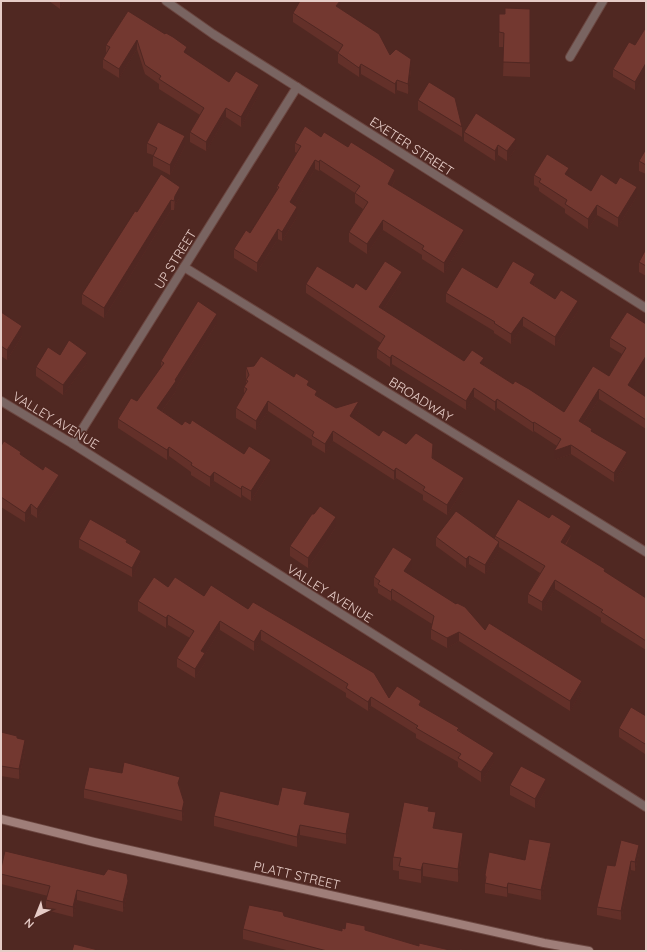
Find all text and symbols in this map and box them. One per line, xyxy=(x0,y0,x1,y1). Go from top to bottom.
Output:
street label: EXETER STREET xyxy=(367,113,457,179)
street label: UP STREET xyxy=(150,226,200,292)
street label: BROADWAY xyxy=(386,373,456,425)
street label: VALLEY AVENUE xyxy=(10,388,102,452)
street label: VALLEY AVENUE xyxy=(284,560,376,626)
street label: PLATT STREET xyxy=(252,857,342,893)
north arrow xyxy=(16,896,56,936)
text: N xyxy=(21,915,37,931)

